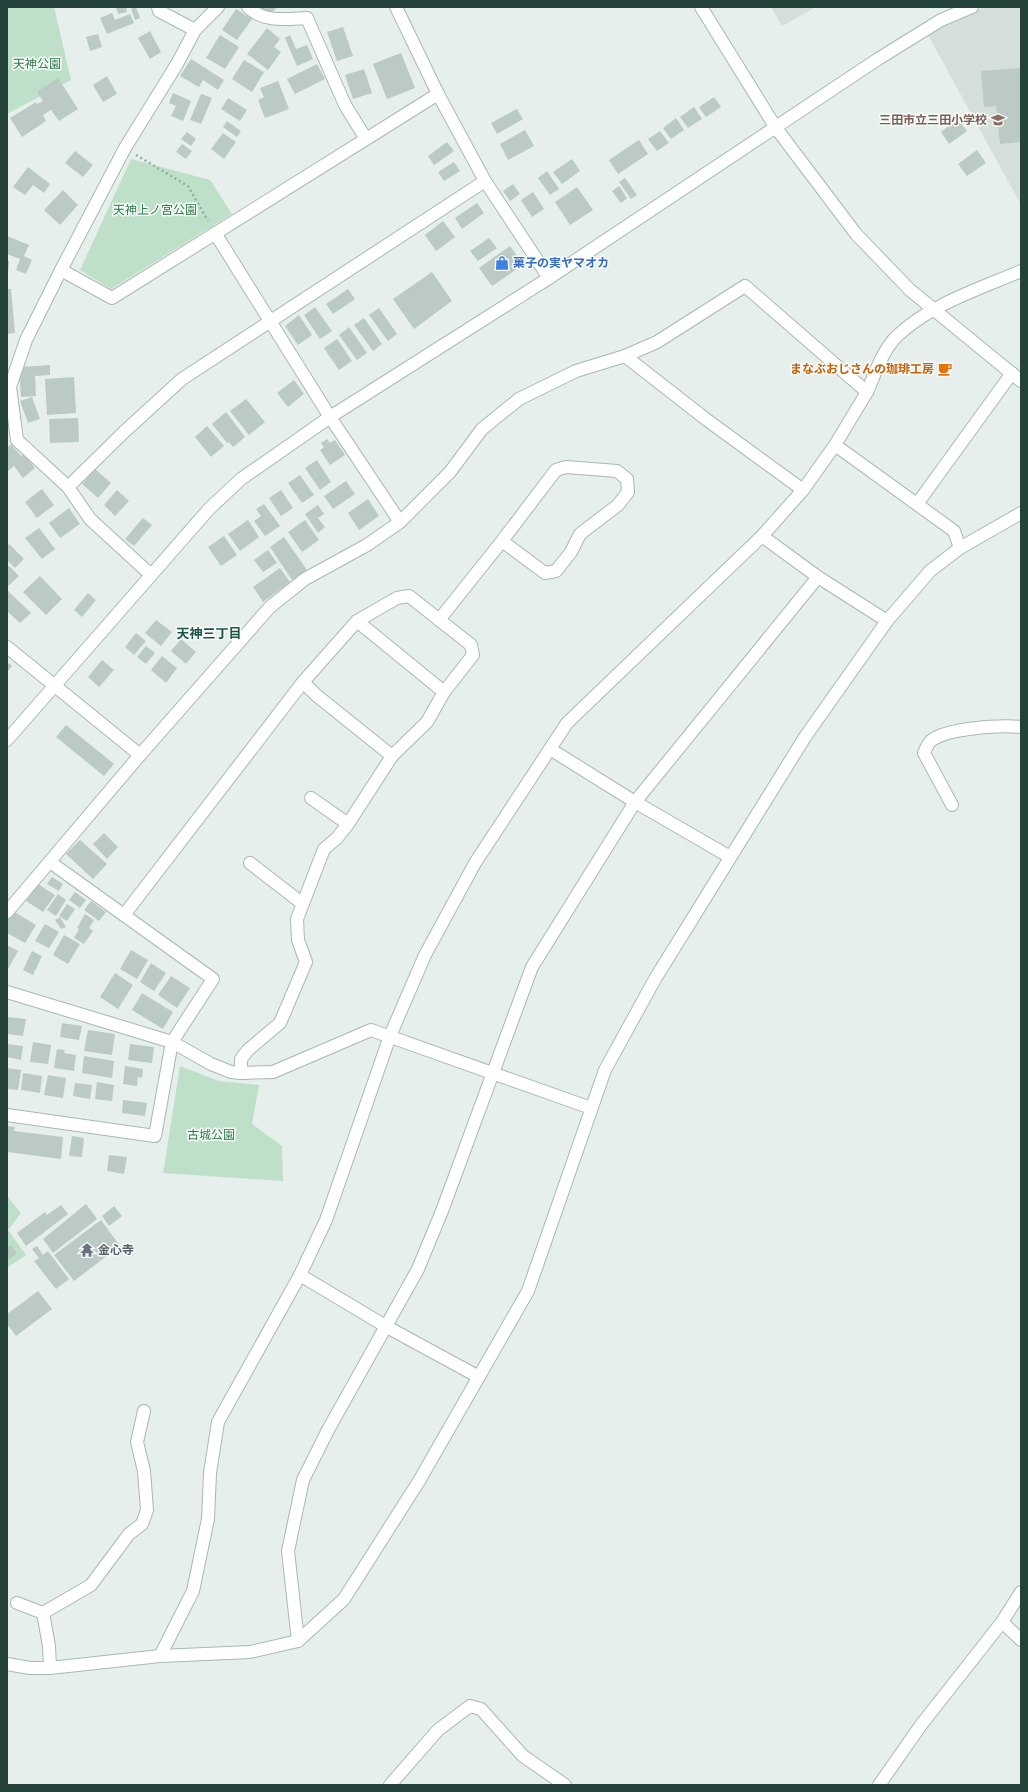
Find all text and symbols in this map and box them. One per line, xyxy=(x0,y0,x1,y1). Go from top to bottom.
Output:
park label: 天神公園 xyxy=(13,57,61,71)
school or university icon: 三田市立三田小学校 xyxy=(990,112,1006,128)
place label: 三田市立三田小学校 xyxy=(879,113,987,127)
park label: 天神上ノ宮公園 xyxy=(113,203,197,217)
shop icon: 菓子の実ヤマオカ xyxy=(494,255,510,271)
place label: 菓子の実ヤマオカ xyxy=(513,256,609,270)
cafe icon: まなぶおじさんの珈琲工房 xyxy=(937,361,953,377)
place label: まなぶおじさんの珈琲工房 xyxy=(790,362,934,376)
district label: 天神三丁目 xyxy=(176,626,242,641)
park label: 古城公園 xyxy=(187,1128,235,1142)
temple icon: 金心寺 xyxy=(79,1242,95,1258)
place label: 金心寺 xyxy=(98,1243,134,1257)

